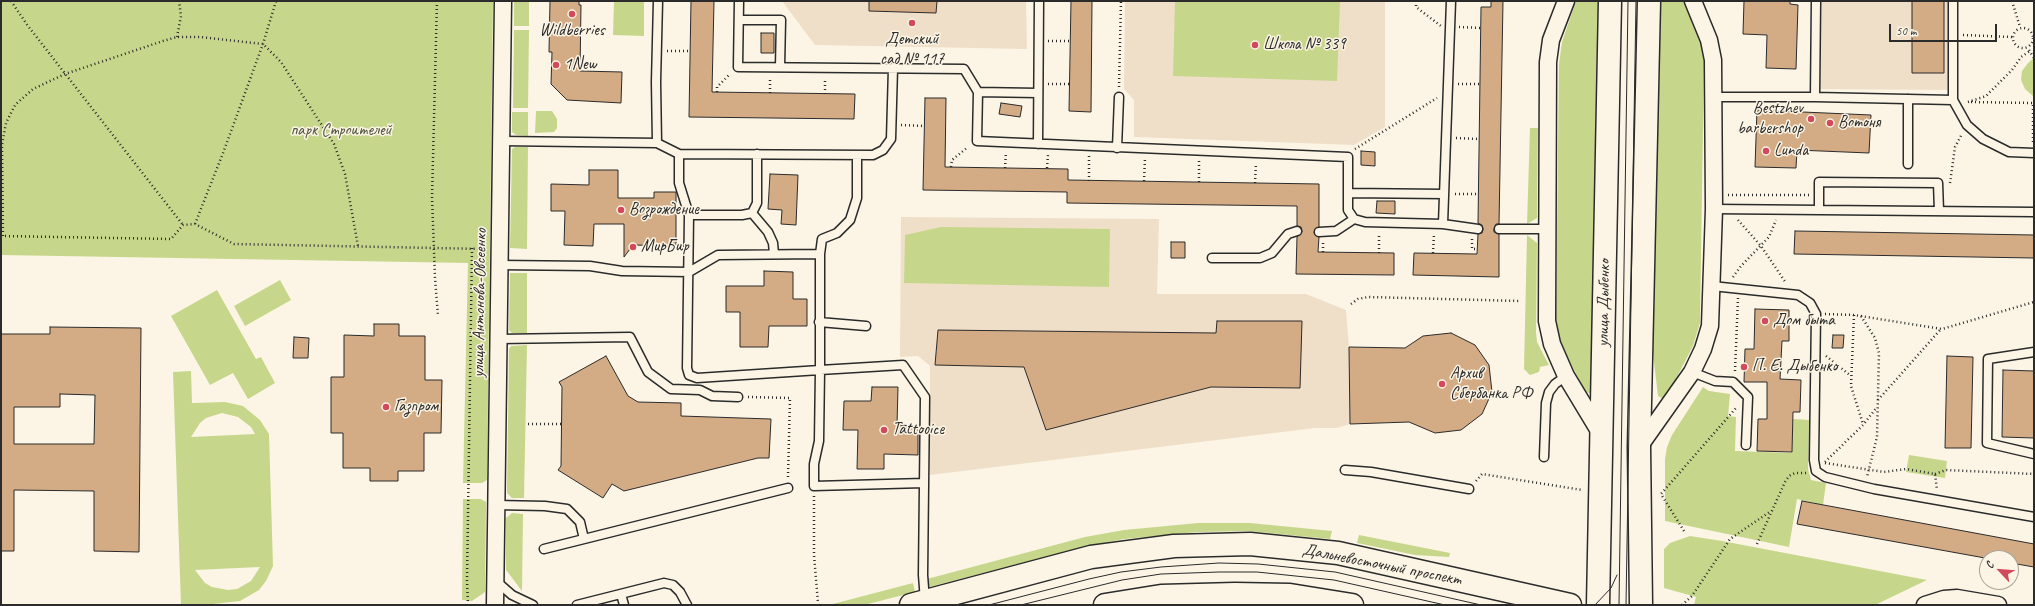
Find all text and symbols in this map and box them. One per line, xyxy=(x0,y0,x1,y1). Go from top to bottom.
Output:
marker: Wildberries xyxy=(567,9,577,19)
scale bar xyxy=(1891,16,1999,42)
marker: Детский сад № 117 xyxy=(907,18,917,28)
place label: Wildberries xyxy=(539,21,605,41)
text: 50 m xyxy=(1896,23,1916,39)
place label: Детский сад № 117 xyxy=(880,30,944,70)
place label: Школа № 339 xyxy=(1263,35,1346,55)
marker: Школа № 339 xyxy=(1250,40,1260,50)
place label: 1New xyxy=(564,55,596,75)
marker: 1New xyxy=(551,60,561,70)
place label: Bestzhev barbershop xyxy=(1737,99,1803,139)
place label: Вотоня xyxy=(1838,113,1880,133)
marker: Bestzhev barbershop xyxy=(1806,114,1816,124)
marker: Вотоня xyxy=(1825,118,1835,128)
park label: парк Строителей xyxy=(290,121,392,141)
place label: Lunda xyxy=(1774,141,1808,161)
marker: Lunda xyxy=(1761,146,1771,156)
place label: Возрождение xyxy=(629,200,699,220)
marker: Возрождение xyxy=(616,205,626,215)
street label: улица Антонова-Овсеенко xyxy=(468,228,492,378)
place label: МирБир xyxy=(641,237,689,257)
marker: МирБир xyxy=(628,242,638,252)
street label: улица Дыбенко xyxy=(1593,259,1615,347)
place label: Дом быта xyxy=(1773,311,1835,331)
marker: Дом быта xyxy=(1760,316,1770,326)
place label: П. Е. Дыбенко xyxy=(1752,357,1838,377)
marker: П. Е. Дыбенко xyxy=(1739,362,1749,372)
place label: Архив Сбербанка РФ xyxy=(1450,364,1532,404)
marker: Архив Сбербанка РФ xyxy=(1437,379,1447,389)
place label: Газпром xyxy=(394,397,438,417)
marker: Газпром xyxy=(381,402,391,412)
place label: Tattooice xyxy=(892,420,944,440)
marker: Tattooice xyxy=(879,425,889,435)
street label: Дальневосточный проспект xyxy=(1301,540,1463,590)
north arrow xyxy=(1979,550,2019,590)
text: С xyxy=(1982,560,1997,571)

